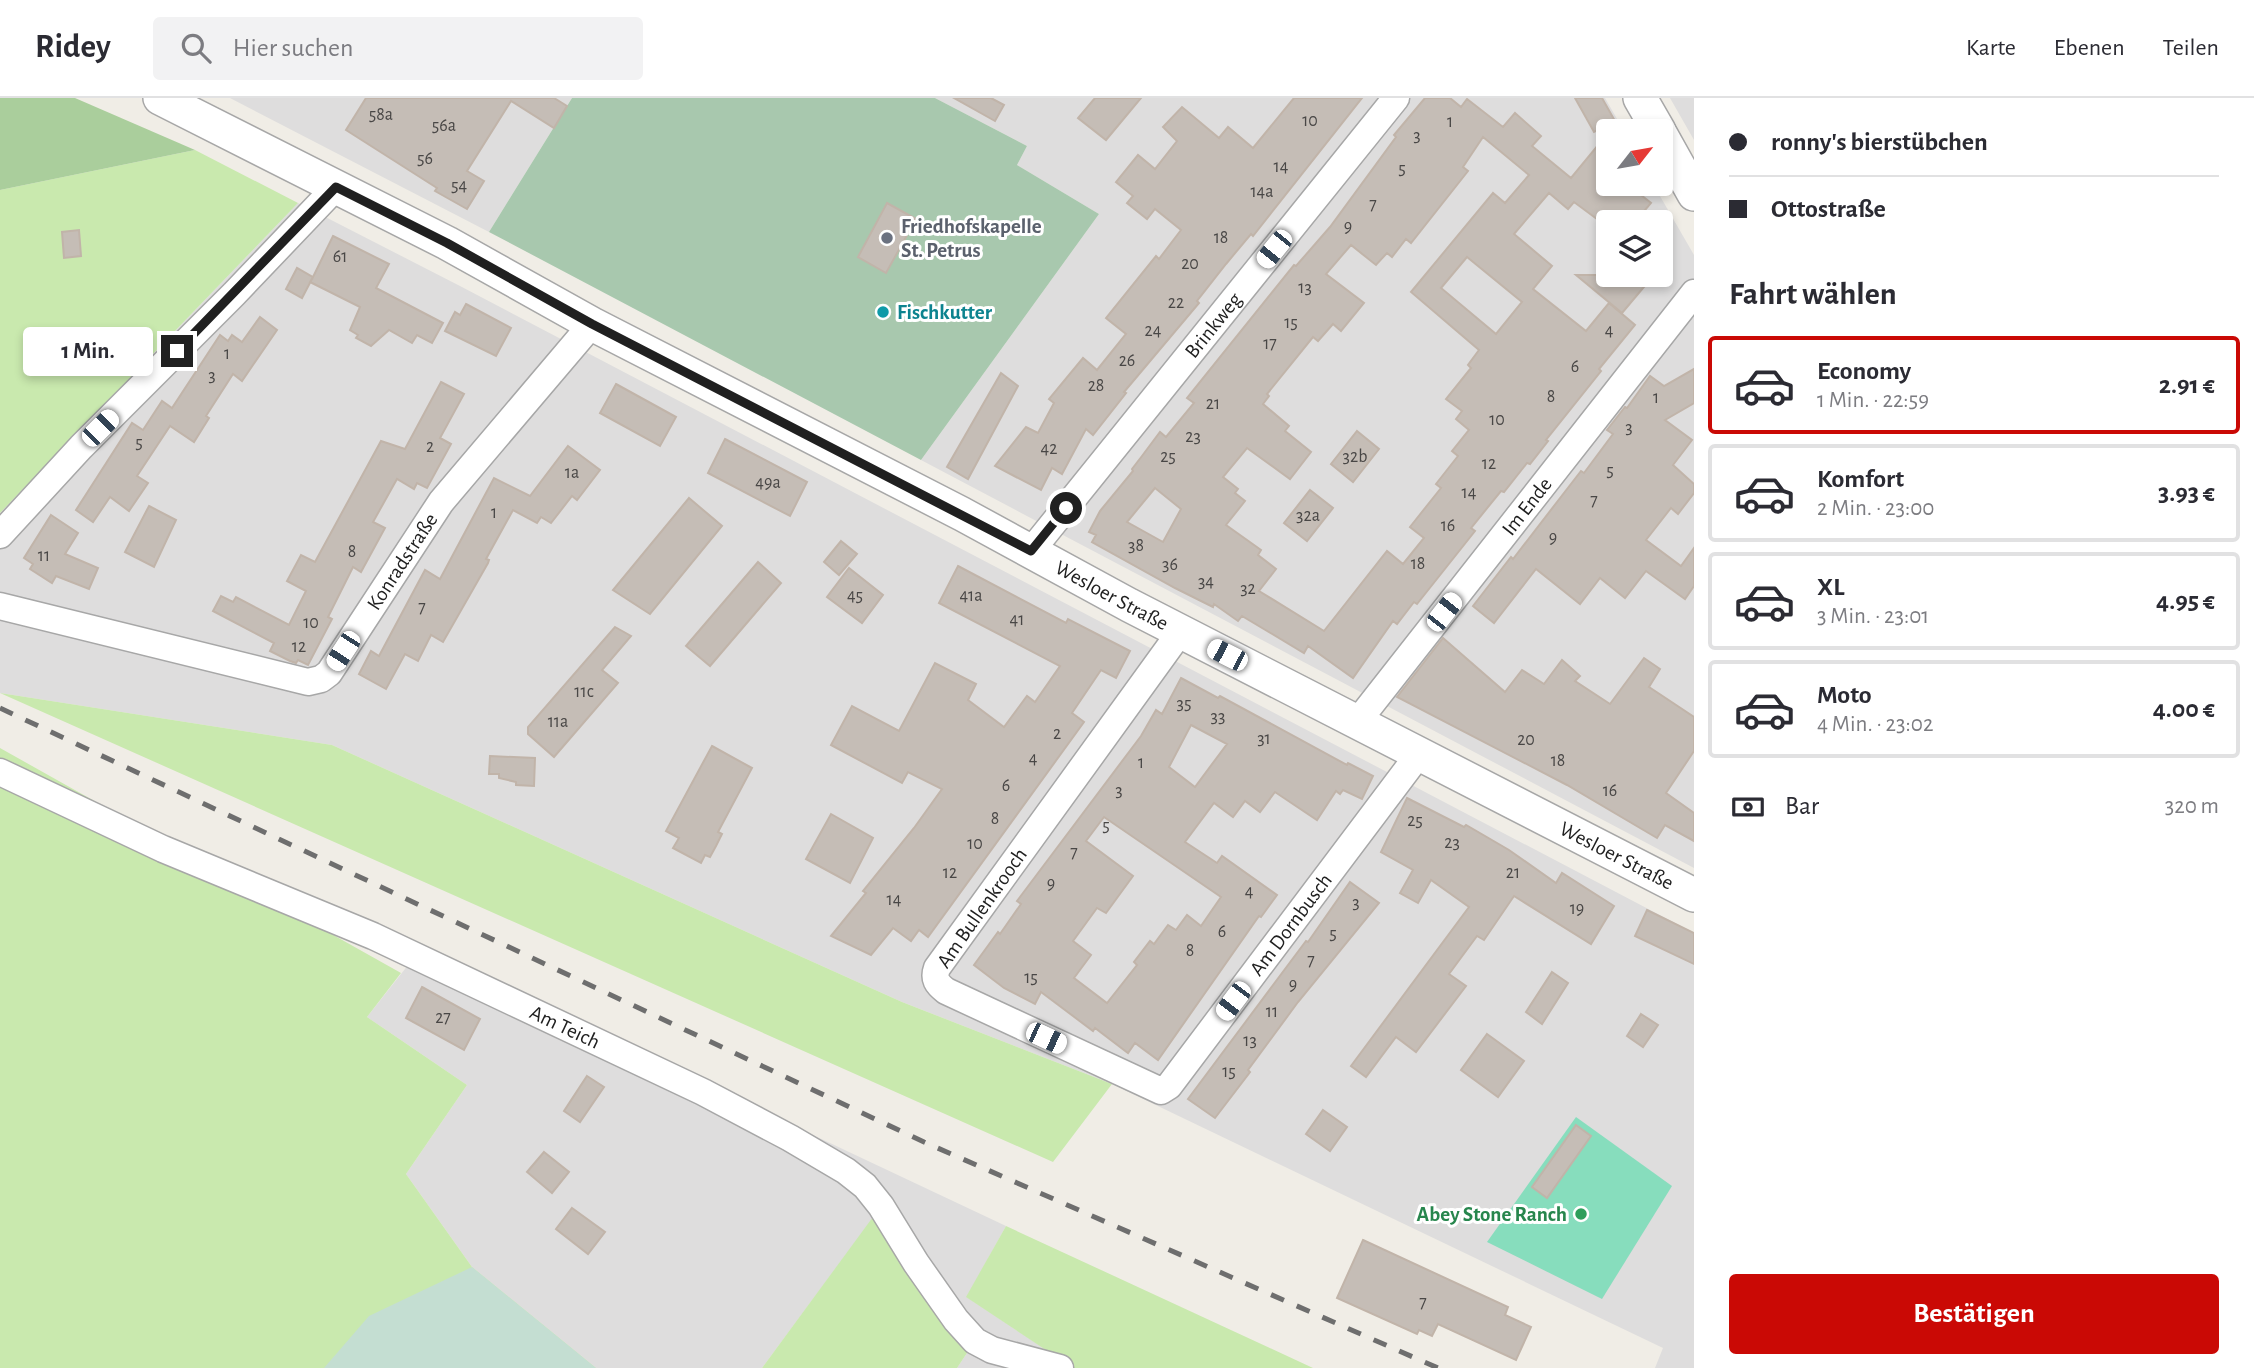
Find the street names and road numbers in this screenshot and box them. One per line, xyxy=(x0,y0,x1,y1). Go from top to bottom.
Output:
street label: Brinkweg xyxy=(1181,288,1246,362)
street label: Im Ende xyxy=(1498,473,1556,539)
street label: Konradstraße xyxy=(363,509,441,614)
street label: Wesloer Straße xyxy=(1052,556,1172,634)
street label: Wesloer Straße xyxy=(1556,817,1677,893)
street label: Am Bullenkrooch xyxy=(933,844,1031,972)
street label: Am Dornbusch xyxy=(1246,869,1336,979)
street label: Am Teich xyxy=(527,1001,603,1052)

